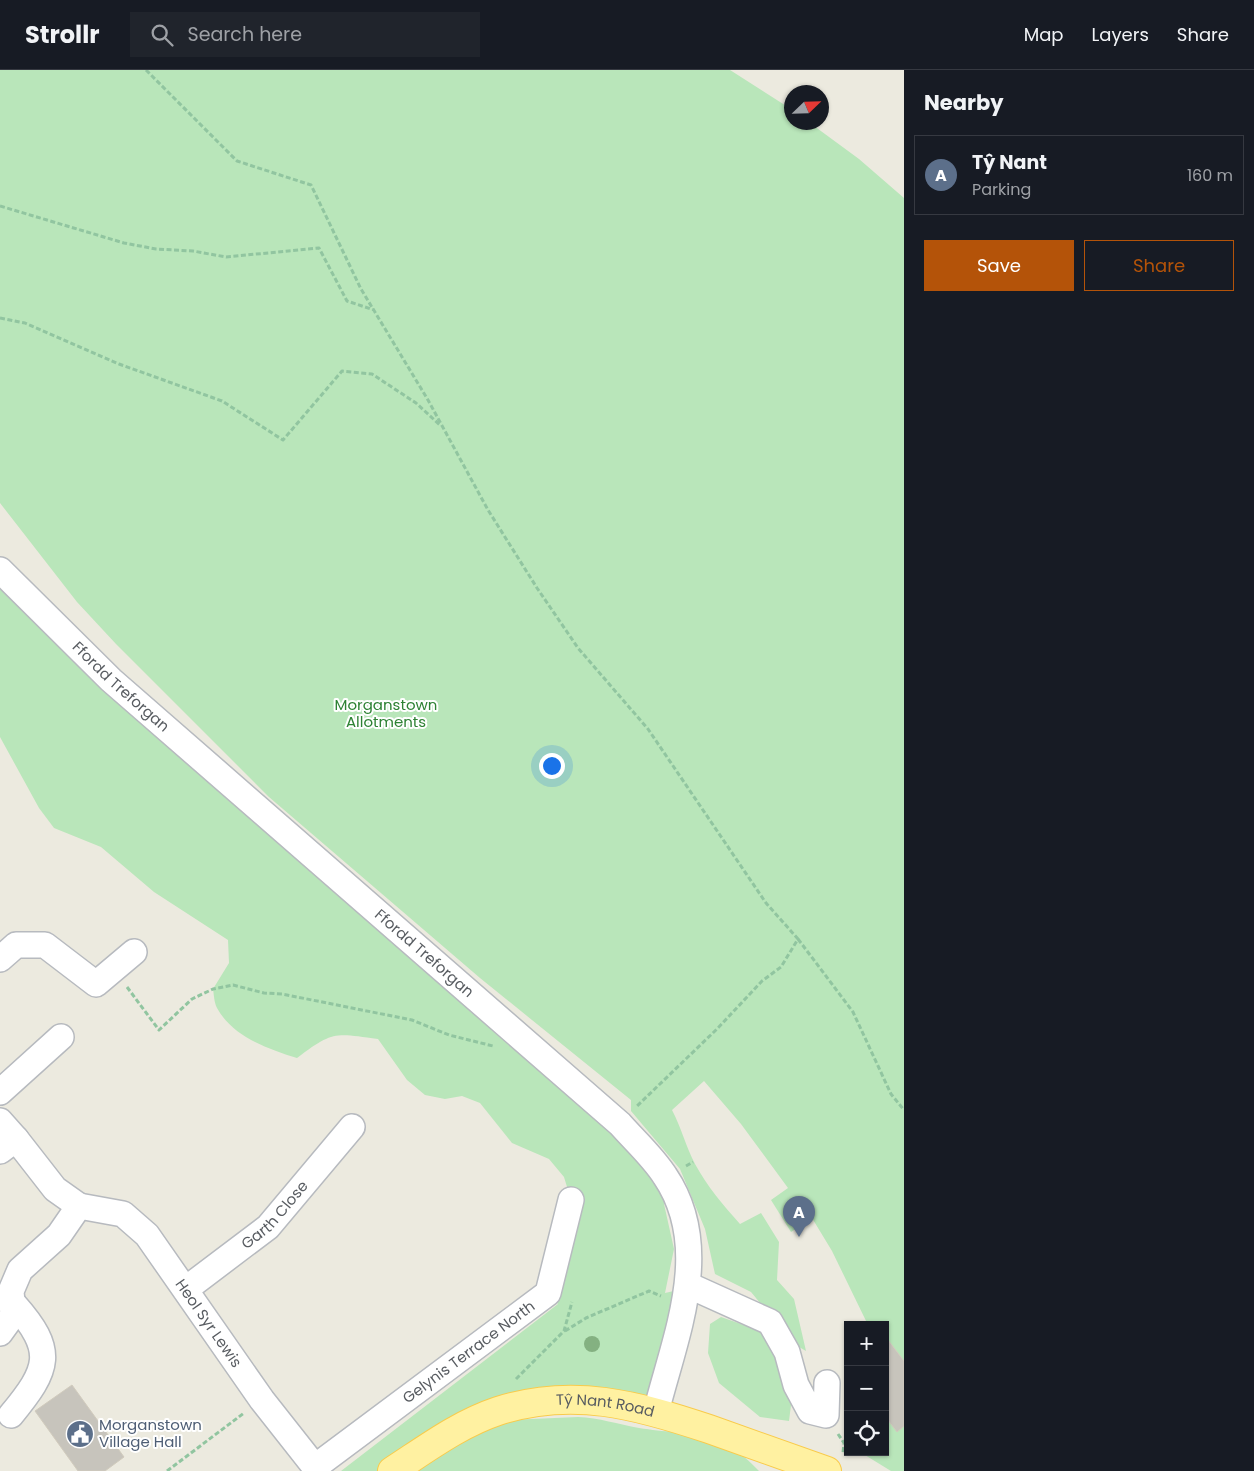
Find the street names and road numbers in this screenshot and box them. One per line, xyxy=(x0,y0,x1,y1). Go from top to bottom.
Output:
street label: Ffordd Treforgan xyxy=(68,636,174,736)
street label: Ffordd Treforgan xyxy=(371,904,479,1002)
street label: Garth Close xyxy=(237,1176,313,1254)
street label: Heol Syr Lewis xyxy=(171,1275,247,1372)
street label: Gelynis Terrace North xyxy=(398,1295,539,1408)
street label: Tŷ Nant Road xyxy=(556,1389,657,1422)

